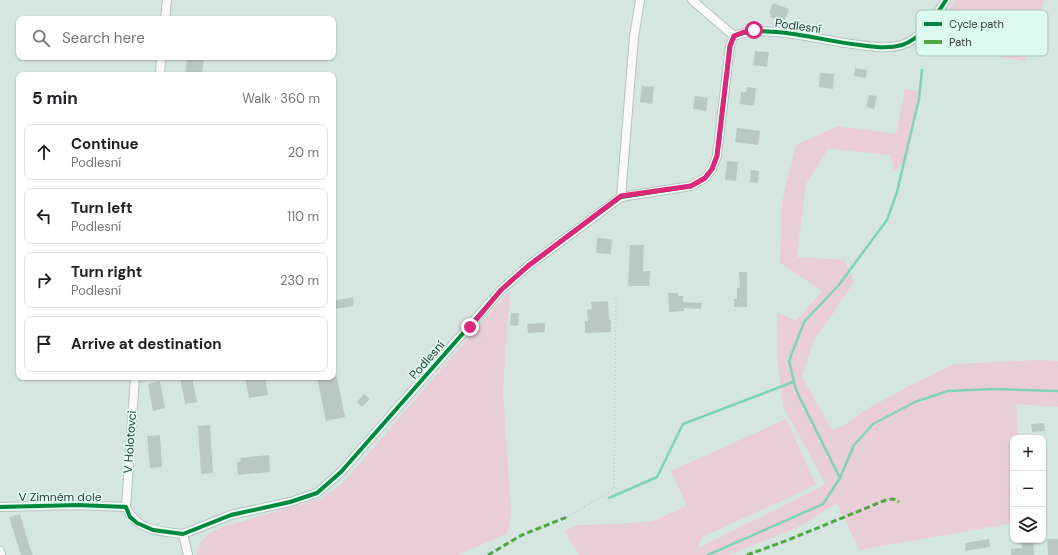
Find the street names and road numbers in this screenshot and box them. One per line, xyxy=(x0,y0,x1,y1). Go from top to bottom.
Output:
street label: Podlesní xyxy=(774,15,822,37)
street label: Podlesní xyxy=(406,337,448,383)
street label: V Holotovci xyxy=(120,410,140,474)
street label: V Zimném dole xyxy=(18,489,102,505)

